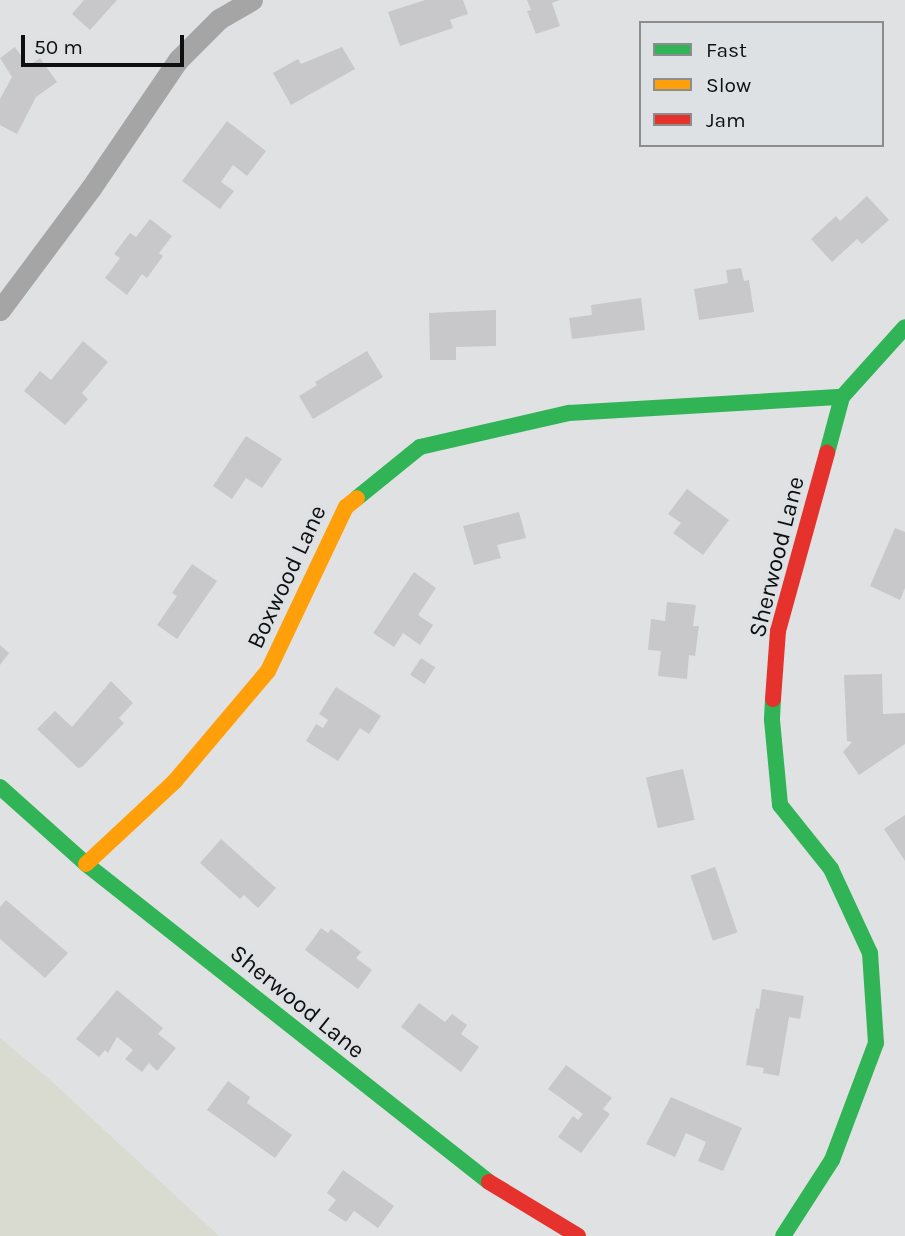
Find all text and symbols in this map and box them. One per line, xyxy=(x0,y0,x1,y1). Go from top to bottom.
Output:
scale bar xyxy=(24,21,187,65)
legend xyxy=(639,21,884,147)
text: 50 m xyxy=(34,35,83,59)
text: Fast xyxy=(706,38,747,62)
text: Slow xyxy=(706,73,751,97)
text: Jam xyxy=(706,108,746,132)
street label: Sherwood Lane xyxy=(743,474,811,640)
street label: Boxwood Lane xyxy=(241,501,333,653)
street label: Sherwood Lane xyxy=(224,939,370,1065)

